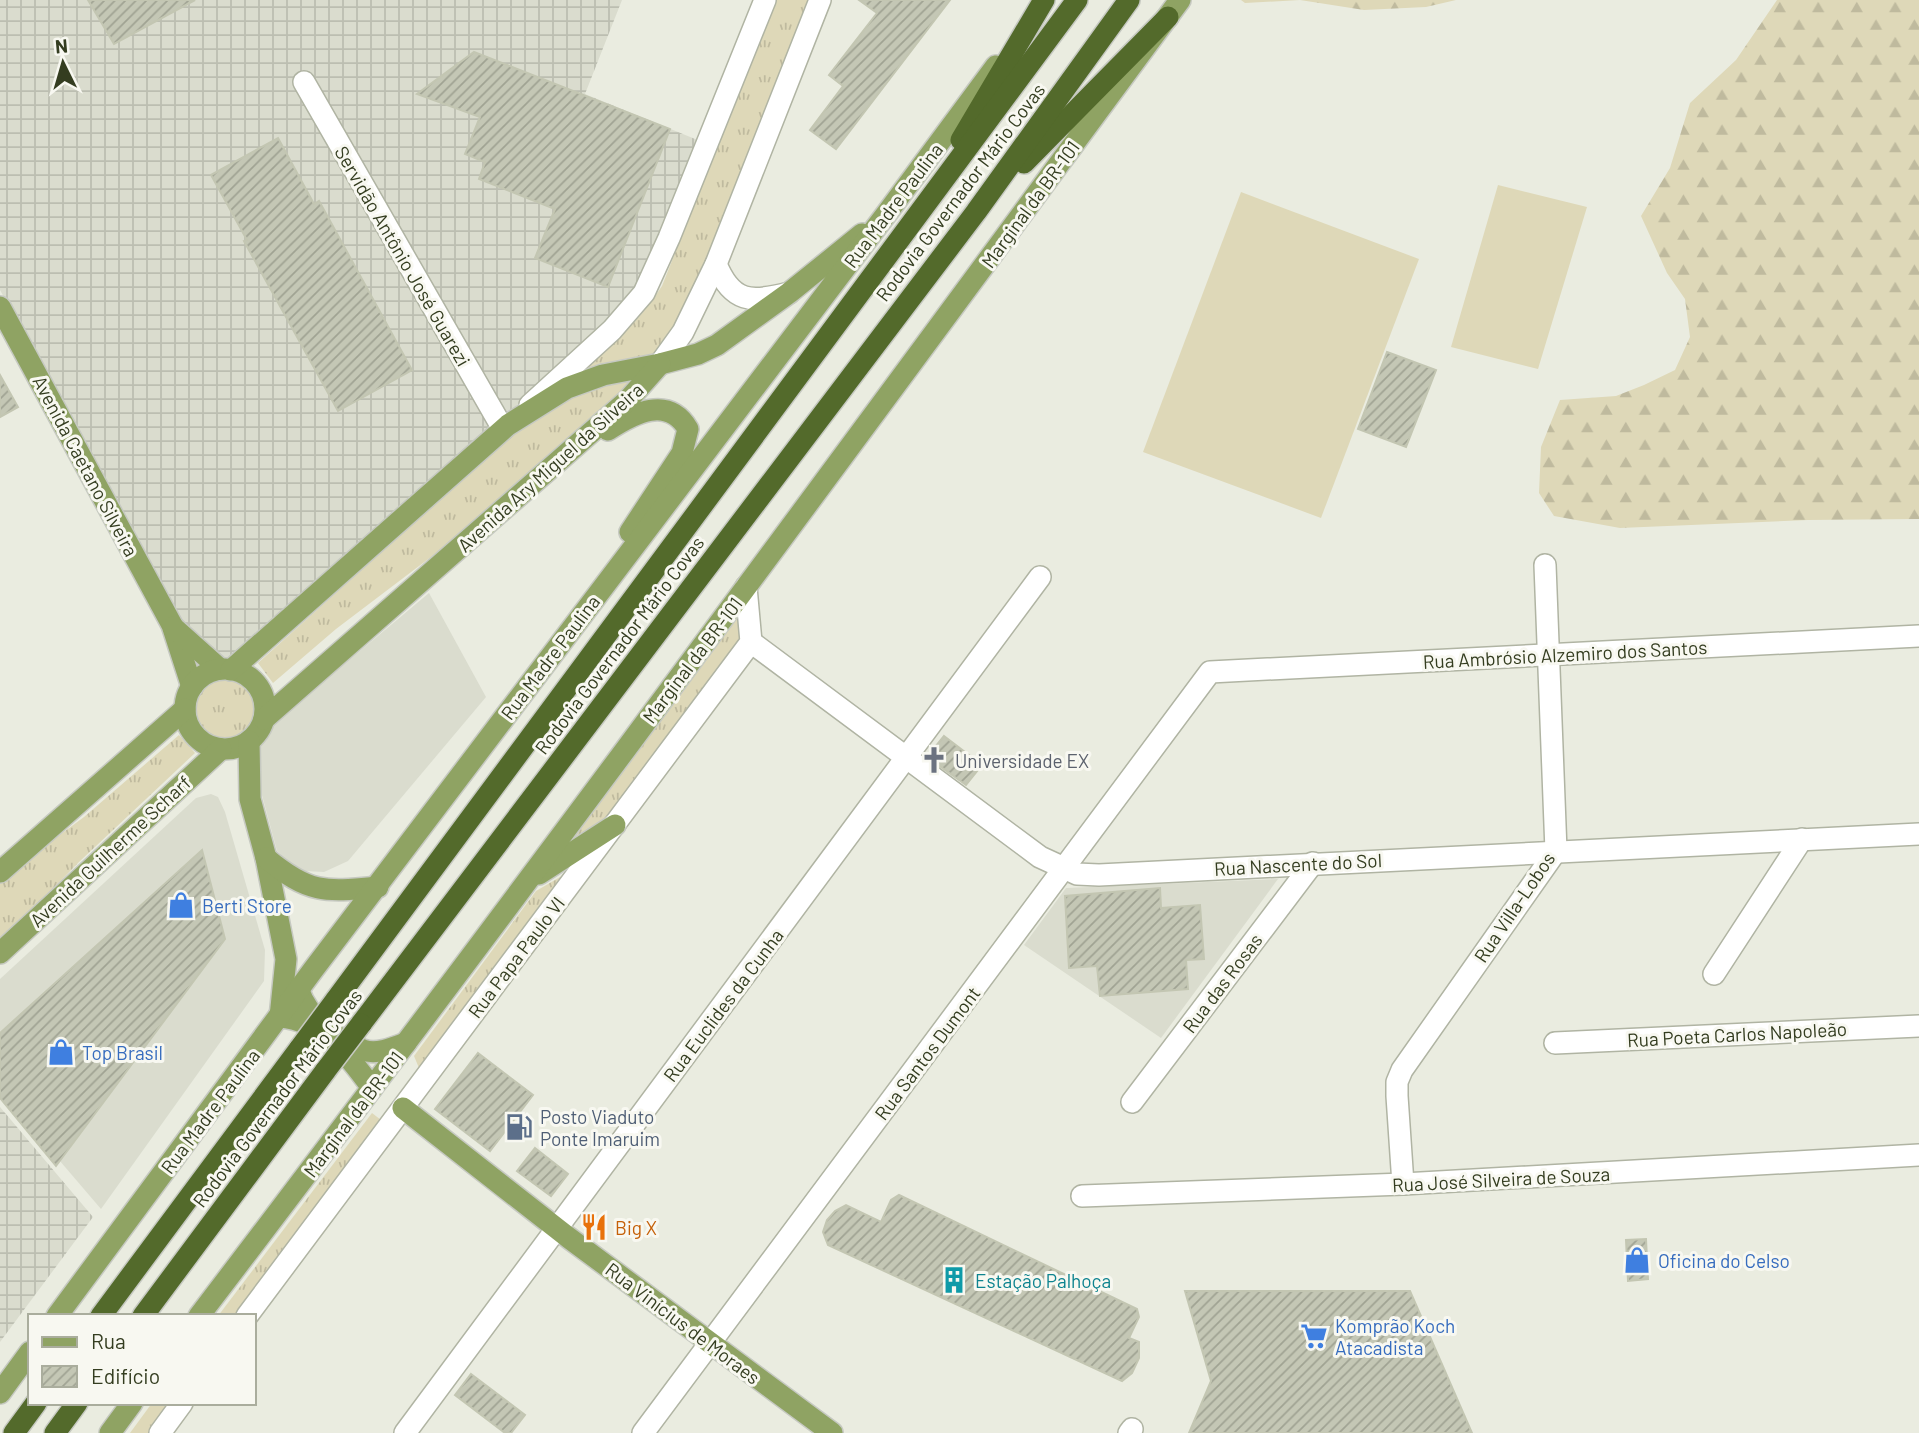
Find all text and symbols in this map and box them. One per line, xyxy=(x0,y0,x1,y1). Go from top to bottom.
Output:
north arrow xyxy=(28,28,98,98)
text: N xyxy=(54,34,69,58)
street label: Rodovia Governador Mário Covas xyxy=(871,79,1049,305)
street label: Marginal da BR-101 xyxy=(976,136,1084,272)
street label: Rua Madre Paulina xyxy=(839,138,947,272)
street label: Servidão Antônio José Guarezi xyxy=(330,142,476,370)
street label: Avenida Caetano Silveira xyxy=(29,372,143,560)
street label: Avenida Ary Miguel da Silveira xyxy=(452,378,648,556)
street label: Rodovia Governador Mário Covas xyxy=(530,532,708,758)
street label: Rua Madre Paulina xyxy=(496,590,604,724)
street label: Marginal da BR-101 xyxy=(637,593,747,727)
street label: Rua Ambrósio Alzemiro dos Santos xyxy=(1422,635,1708,673)
church icon: Universidade EX xyxy=(919,745,949,775)
place label: Universidade EX xyxy=(955,749,1089,772)
street label: Avenida Guilherme Scharf xyxy=(25,771,195,931)
street label: Rua Villa-Lobos xyxy=(1469,847,1559,967)
street label: Rua Nascente do Sol xyxy=(1213,848,1383,880)
shop icon: Berti Store xyxy=(166,890,196,920)
street label: Rua Papa Paulo VI xyxy=(463,892,569,1022)
place label: Berti Store xyxy=(202,894,292,917)
street label: Rua Euclides da Cunha xyxy=(658,924,788,1086)
street label: Rua das Rosas xyxy=(1177,929,1267,1037)
street label: Rua Santos Dumont xyxy=(869,982,985,1124)
street label: Rodovia Governador Mário Covas xyxy=(188,985,366,1211)
street label: Rua Poeta Carlos Napoleão xyxy=(1626,1017,1848,1051)
shop icon: Top Brasil xyxy=(46,1037,76,1067)
place label: Top Brasil xyxy=(82,1041,163,1064)
street label: Rua Madre Paulina xyxy=(156,1044,264,1178)
street label: Marginal da BR-101 xyxy=(298,1047,408,1181)
place label: Posto Viaduto Ponte Imaruim xyxy=(540,1105,660,1150)
fuel station icon: Posto Viaduto Ponte Imaruim xyxy=(504,1112,534,1142)
street label: Rua José Silveira de Souza xyxy=(1391,1162,1611,1196)
restaurant icon: Big X xyxy=(579,1212,609,1242)
place label: Big X xyxy=(615,1216,657,1239)
shop icon: Oficina do Celso xyxy=(1622,1245,1652,1275)
place label: Oficina do Celso xyxy=(1658,1249,1790,1272)
street label: Rua Vinícius de Moraes xyxy=(601,1257,765,1389)
building icon: Estação Palhoça xyxy=(939,1265,969,1295)
place label: Estação Palhoça xyxy=(975,1269,1111,1292)
legend xyxy=(28,1314,256,1405)
place label: Komprão Koch Atacadista xyxy=(1335,1314,1455,1359)
supermarket icon: Komprão Koch Atacadista xyxy=(1299,1321,1329,1351)
text: Rua xyxy=(91,1328,126,1353)
text: Edifício xyxy=(91,1363,160,1388)

